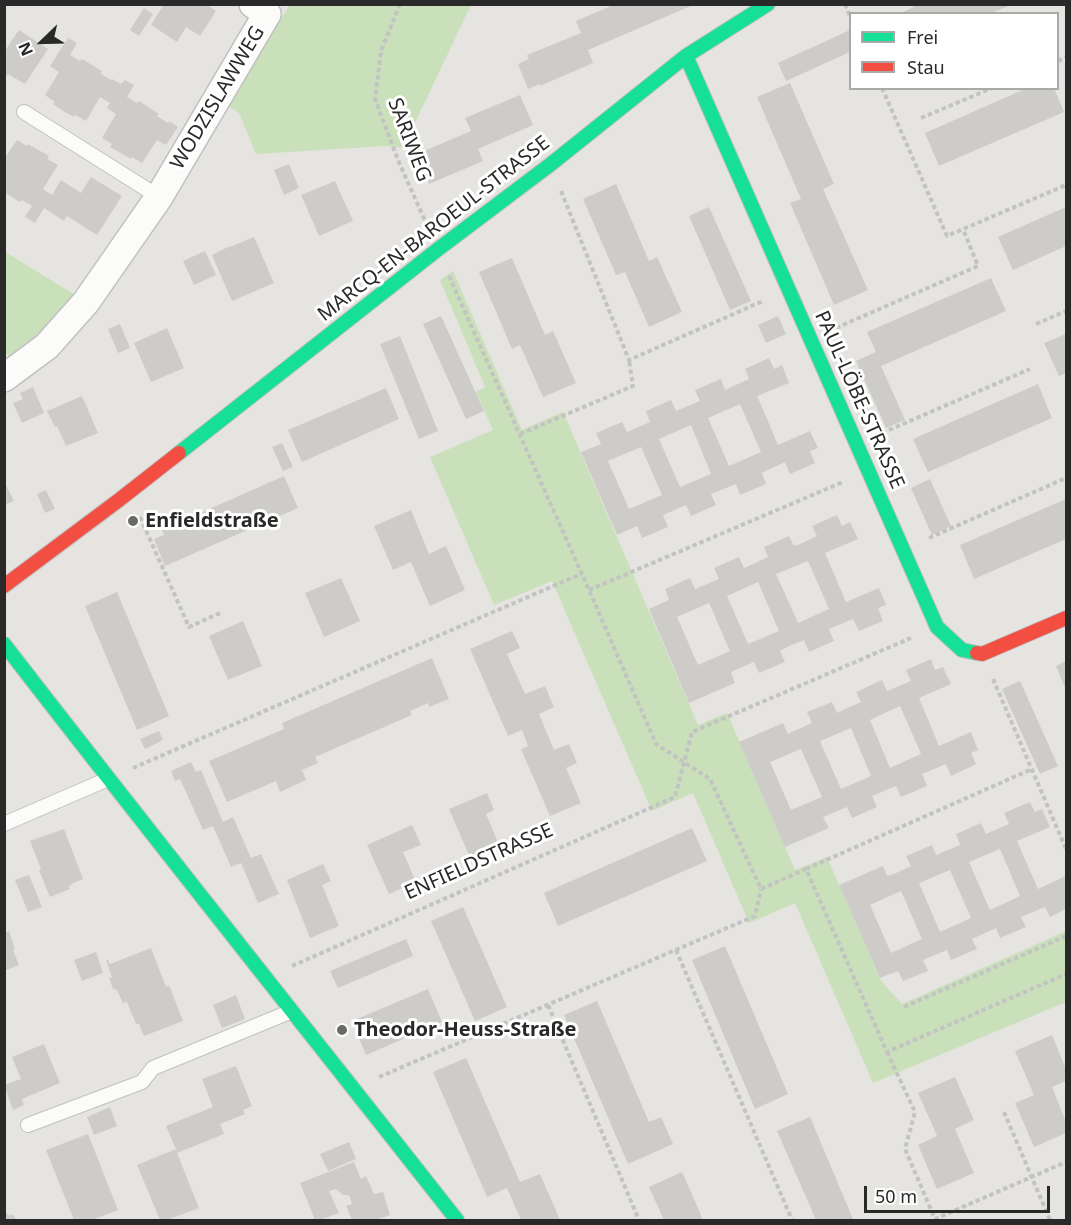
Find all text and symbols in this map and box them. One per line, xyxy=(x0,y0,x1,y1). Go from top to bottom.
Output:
north arrow xyxy=(12,12,72,72)
legend xyxy=(849,12,1059,90)
street label: WODZISLAWWEG xyxy=(166,22,270,174)
text: Frei xyxy=(907,25,938,49)
text: N xyxy=(13,39,38,59)
text: Stau xyxy=(907,55,945,79)
street label: SARIWEG xyxy=(382,95,436,185)
street label: MARCQ-EN-BAROEUL-STRASSE xyxy=(313,131,555,327)
street label: PAUL-LÖBE-STRASSE xyxy=(809,307,909,493)
place label: Enfieldstraße xyxy=(145,509,279,533)
marker: Enfieldstraße xyxy=(126,514,140,528)
street label: ENFIELDSTRASSE xyxy=(401,818,557,906)
place label: Theodor-Heuss-Straße xyxy=(354,1018,576,1042)
marker: Theodor-Heuss-Straße xyxy=(335,1023,349,1037)
scale bar xyxy=(867,1174,1053,1212)
text: 50 m xyxy=(875,1184,917,1208)

